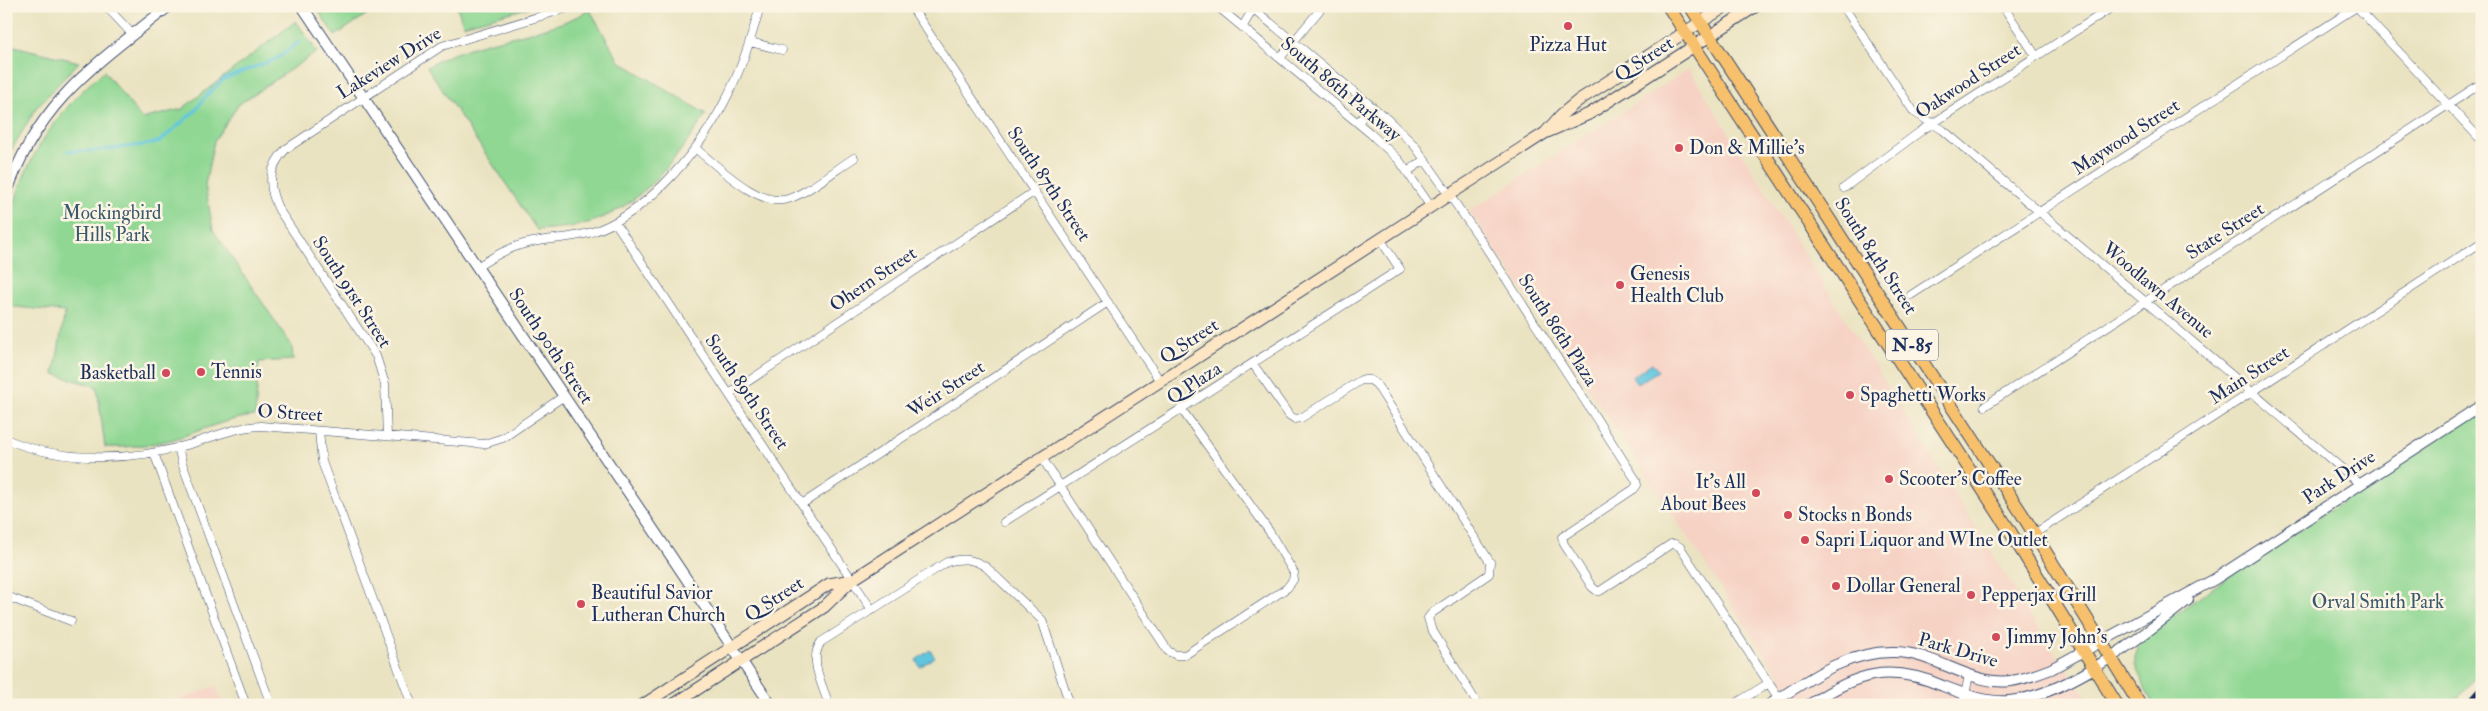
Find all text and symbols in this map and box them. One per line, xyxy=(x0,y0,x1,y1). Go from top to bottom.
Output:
marker: Pizza Hut xyxy=(1562,20,1574,32)
street label: Lakeview Drive xyxy=(332,21,446,105)
street label: Q Street xyxy=(1610,31,1678,87)
street label: South 86th Parkway xyxy=(1276,32,1407,147)
place label: Pizza Hut xyxy=(1529,33,1607,57)
street label: Oakwood Street xyxy=(1911,38,2025,124)
street label: Maywood Street xyxy=(2068,93,2184,181)
street label: South 87th Street xyxy=(1002,122,1096,246)
place label: Don & Millie's xyxy=(1689,136,1804,160)
marker: Don & Millie's xyxy=(1673,142,1685,154)
street label: South 84th Street xyxy=(1829,193,1923,319)
street label: State Street xyxy=(2181,197,2269,265)
park label: Mockingbird Hills Park xyxy=(63,201,162,247)
street label: South 91st Street xyxy=(307,232,397,352)
street label: Woodlawn Avenue xyxy=(2097,236,2219,344)
street label: Ohern Street xyxy=(825,241,921,317)
place label: Genesis Health Club xyxy=(1630,262,1724,308)
street label: South 86th Plaza xyxy=(1513,269,1603,391)
marker: Genesis Health Club xyxy=(1614,279,1626,291)
street label: South 90th Street xyxy=(503,283,599,409)
street label: Q Street xyxy=(1155,313,1223,369)
street label: South 89th Street xyxy=(700,330,794,454)
road number: N-85 xyxy=(1886,330,1938,360)
street label: Main Street xyxy=(2204,340,2294,410)
street label: Weir Street xyxy=(902,355,989,423)
street label: Q Plaza xyxy=(1162,356,1226,410)
place label: Tennis xyxy=(211,360,262,384)
place label: Basketball xyxy=(79,361,156,385)
marker: Tennis xyxy=(195,366,207,378)
marker: Basketball xyxy=(160,367,172,379)
place label: Spaghetti Works xyxy=(1860,383,1986,408)
marker: Spaghetti Works xyxy=(1844,389,1856,401)
street label: O Street xyxy=(257,399,323,427)
street label: Park Drive xyxy=(2298,445,2380,509)
place label: Scooter's Coffee xyxy=(1899,467,2022,491)
place label: It's All About Bees xyxy=(1660,470,1746,516)
marker: Scooter's Coffee xyxy=(1883,473,1895,485)
marker: It's All About Bees xyxy=(1750,487,1762,499)
place label: Stocks n Bonds xyxy=(1798,503,1912,527)
marker: Stocks n Bonds xyxy=(1782,509,1794,521)
place label: Sapri Liquor and WIne Outlet xyxy=(1815,528,2048,553)
marker: Sapri Liquor and WIne Outlet xyxy=(1799,534,1811,546)
street label: Q Street xyxy=(740,571,808,627)
place label: Dollar General xyxy=(1846,574,1961,598)
marker: Dollar General xyxy=(1830,580,1842,592)
place label: Beautiful Savior Lutheran Church xyxy=(591,581,726,627)
place label: Pepperjax Grill xyxy=(1981,583,2096,608)
marker: Pepperjax Grill xyxy=(1965,589,1977,601)
park label: Orval Smith Park xyxy=(2312,590,2444,614)
marker: Beautiful Savior Lutheran Church xyxy=(575,598,587,610)
place label: Jimmy John's xyxy=(2005,625,2107,649)
street label: Park Drive xyxy=(1915,627,2001,673)
marker: Jimmy John's xyxy=(1990,631,2002,643)

